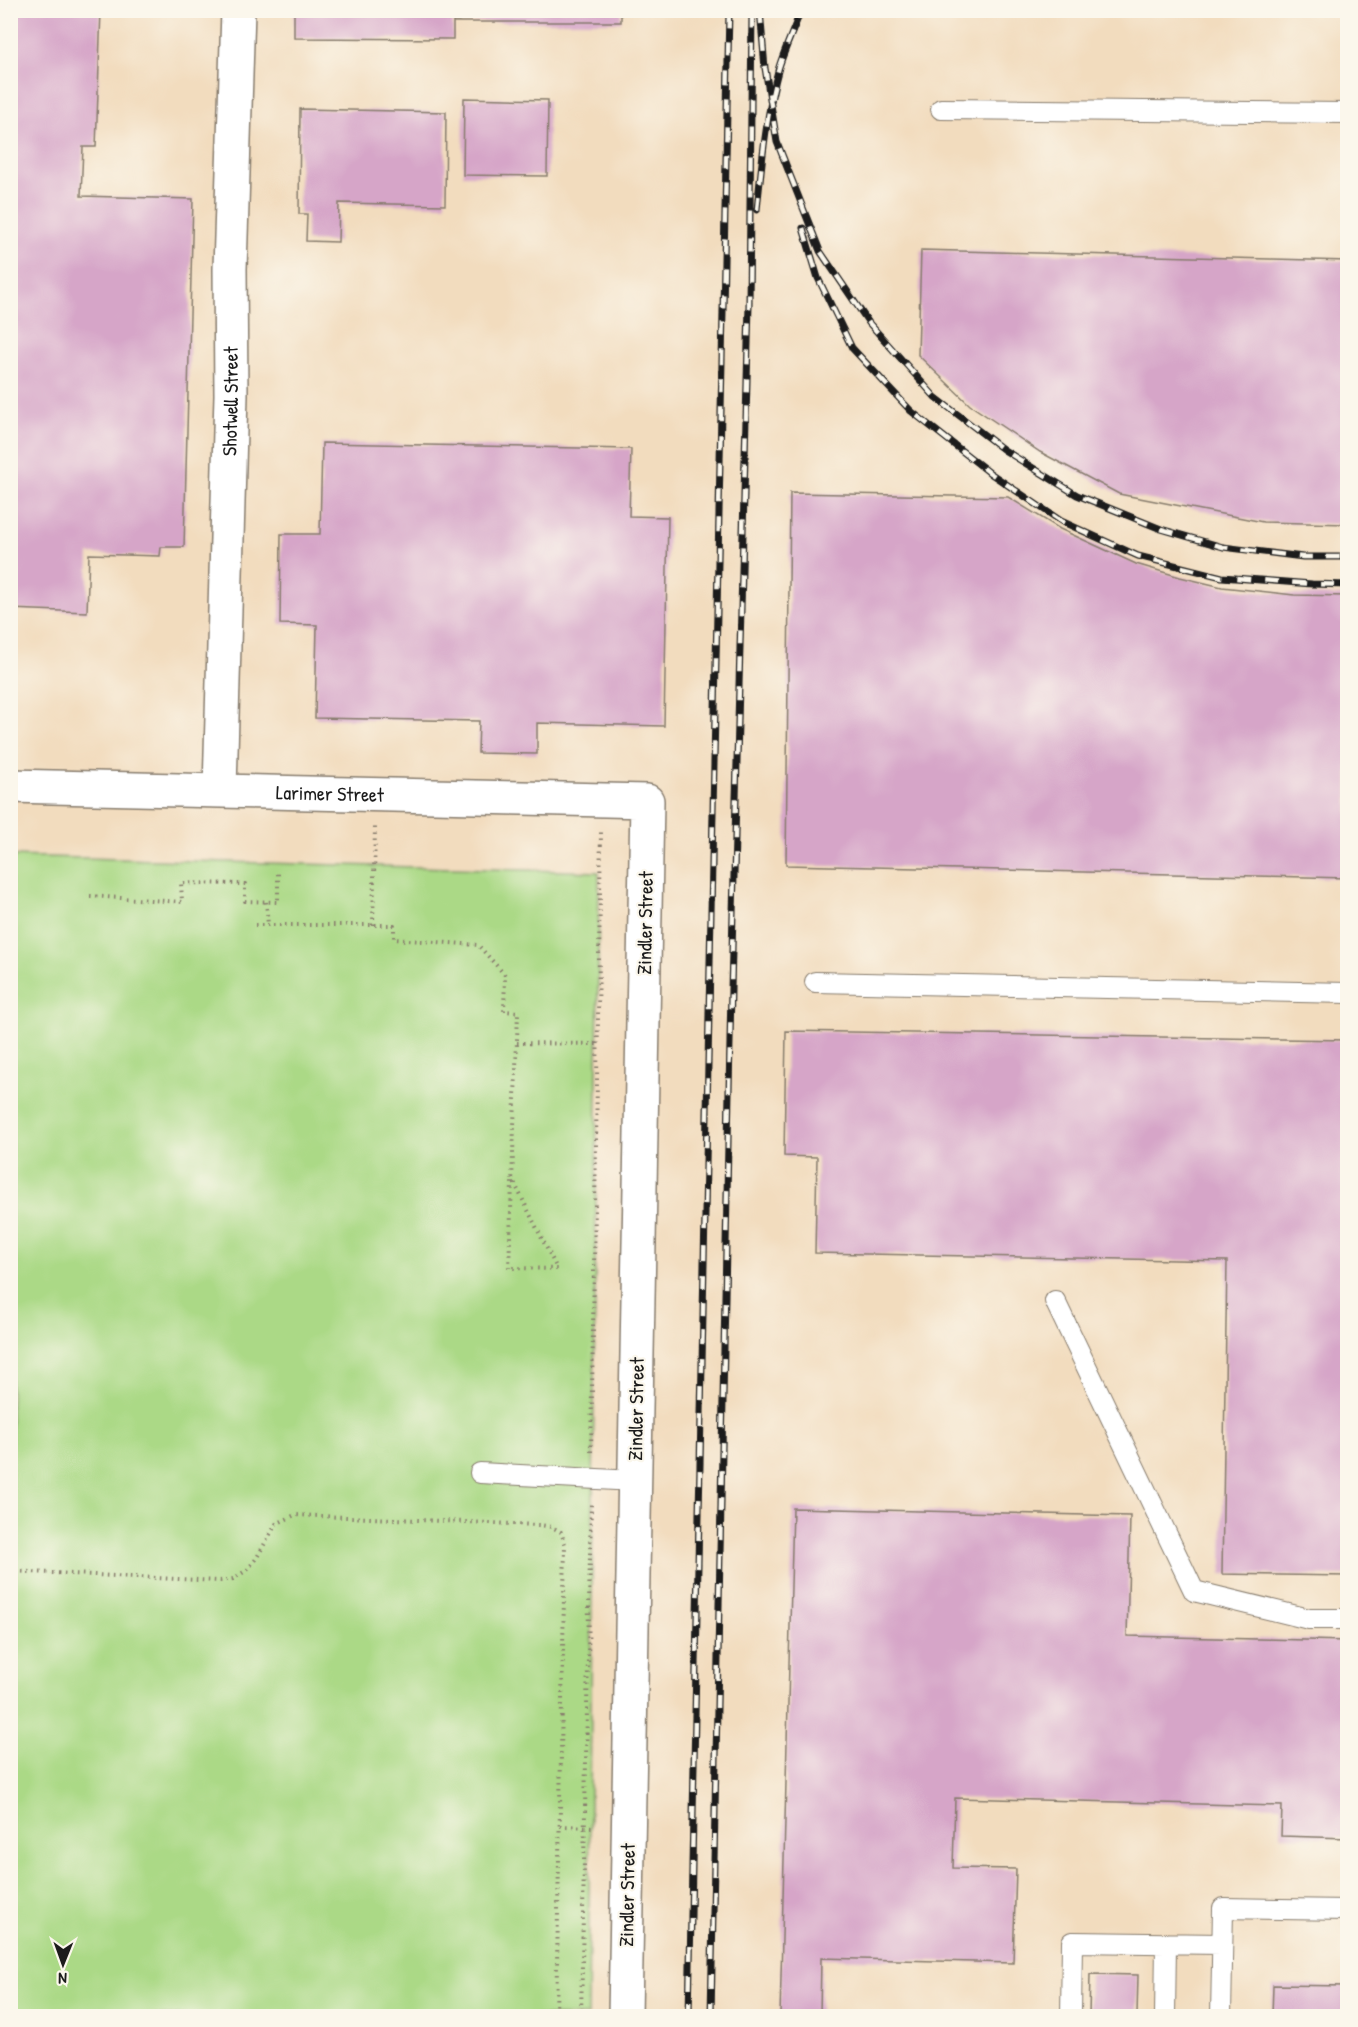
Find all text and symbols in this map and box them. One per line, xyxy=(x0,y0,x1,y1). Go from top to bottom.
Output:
street label: Shotwell Street xyxy=(215,345,244,456)
street label: Larimer Street xyxy=(276,778,385,808)
street label: Zindler Street xyxy=(630,870,659,975)
street label: Zindler Street xyxy=(621,1356,650,1461)
street label: Zindler Street xyxy=(612,1842,641,1947)
north arrow xyxy=(33,1934,93,1994)
text: N xyxy=(58,1968,67,1990)

